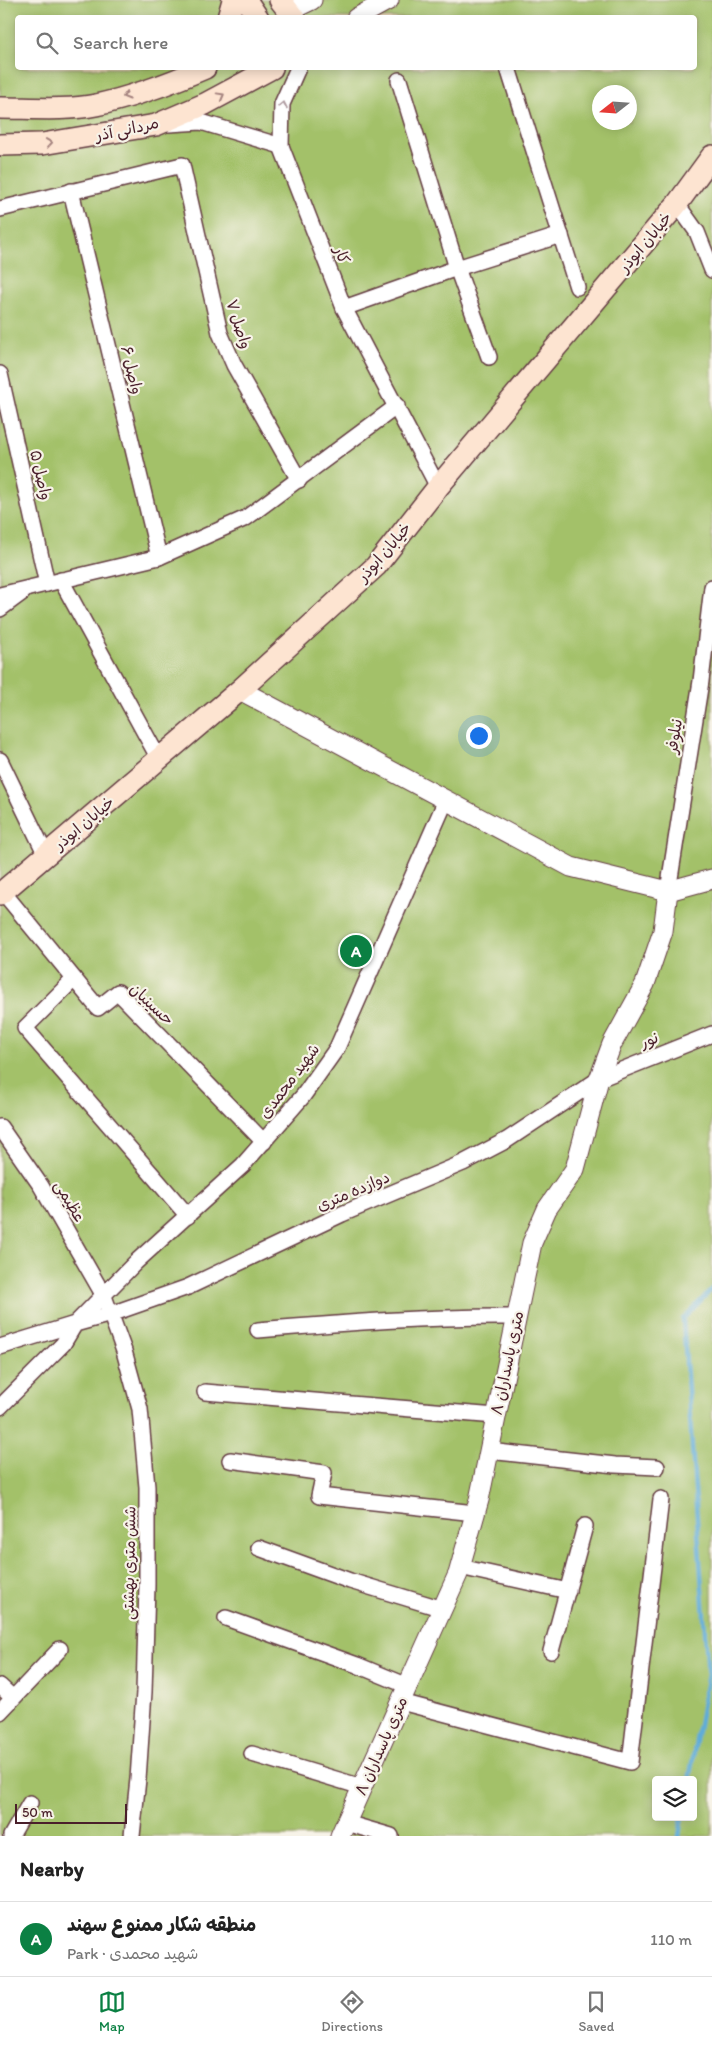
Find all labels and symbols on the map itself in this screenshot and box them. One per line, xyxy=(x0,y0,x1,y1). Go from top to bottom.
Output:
north arrow xyxy=(592,85,637,130)
one-way arrow xyxy=(122,90,131,101)
one-way arrow xyxy=(215,92,224,102)
one-way arrow xyxy=(278,101,288,110)
street label: مردانی آذر xyxy=(91,113,161,146)
one-way arrow xyxy=(44,139,53,149)
street label: خیابان ابوذر xyxy=(613,208,676,278)
street label: کار xyxy=(329,242,354,267)
street label: واصل ۷ xyxy=(222,297,256,351)
street label: واصل ۶ xyxy=(117,344,147,396)
street label: واصل ۵ xyxy=(26,448,56,502)
street label: خیابان ابوذر xyxy=(352,518,416,588)
street label: نیلوفر xyxy=(662,717,687,757)
your location xyxy=(466,723,492,749)
street label: خیابان ابوذر xyxy=(48,792,119,856)
pin: A xyxy=(340,932,372,970)
street label: حسینیان xyxy=(126,979,178,1029)
street label: نور xyxy=(636,1028,662,1054)
street label: شهید محمدی xyxy=(255,1040,323,1122)
street label: دوازده متری xyxy=(314,1167,392,1215)
street label: عظیمی xyxy=(50,1177,89,1226)
street label: ۸ متری پاسداران xyxy=(487,1309,528,1417)
street label: شش متری بهشتی xyxy=(119,1506,140,1620)
street label: ۸ متری پاسداران xyxy=(351,1694,412,1799)
scale bar xyxy=(15,1801,128,1824)

